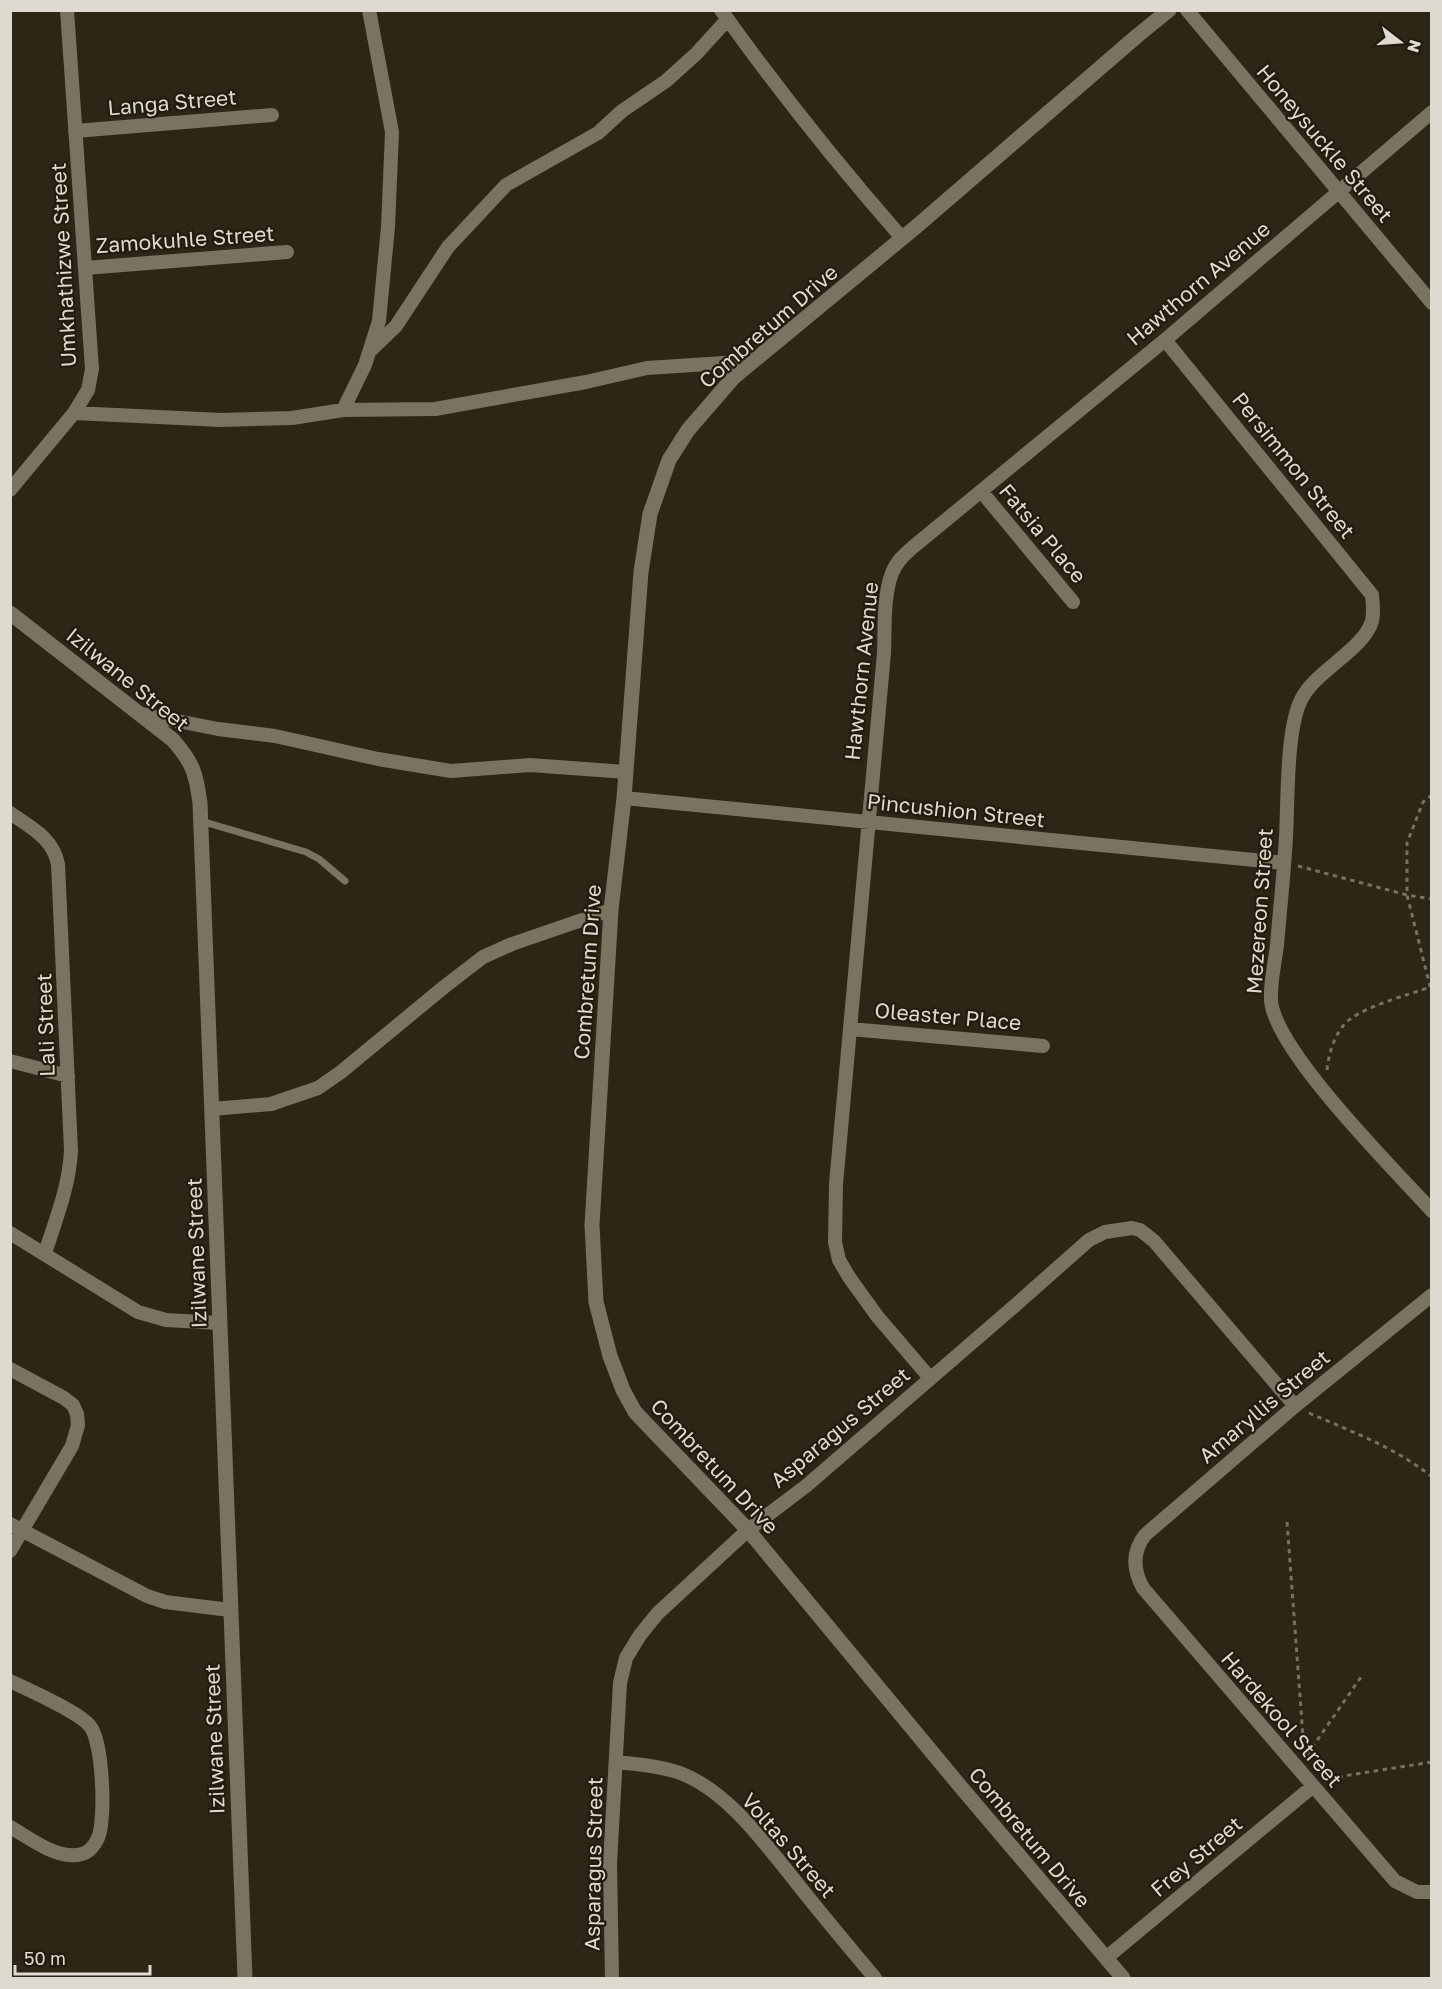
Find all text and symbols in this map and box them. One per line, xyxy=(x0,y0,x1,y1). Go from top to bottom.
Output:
north arrow xyxy=(1370,12,1430,72)
text: N xyxy=(1403,38,1426,55)
street label: Honeysuckle Street xyxy=(1251,59,1399,227)
street label: Langa Street xyxy=(107,83,237,121)
street label: Umkhathizwe Street xyxy=(45,162,81,368)
street label: Hawthorn Avenue xyxy=(1121,215,1275,351)
street label: Zamokuhle Street xyxy=(95,220,275,258)
street label: Combretum Drive xyxy=(693,259,843,393)
street label: Persimmon Street xyxy=(1227,387,1361,543)
street label: Fatsia Place xyxy=(994,478,1092,588)
street label: Hawthorn Avenue xyxy=(839,580,883,762)
street label: Izilwane Street xyxy=(61,622,195,736)
street label: Pincushion Street xyxy=(866,788,1046,832)
street label: Mezereon Street xyxy=(1240,827,1278,995)
street label: Combretum Drive xyxy=(568,884,606,1060)
street label: Lali Street xyxy=(30,973,60,1077)
street label: Oleaster Place xyxy=(874,997,1022,1035)
street label: Izilwane Street xyxy=(180,1177,212,1329)
street label: Amaryllis Street xyxy=(1193,1344,1335,1468)
street label: Asparagus Street xyxy=(765,1361,915,1493)
street label: Combretum Drive xyxy=(646,1393,784,1539)
street label: Hardekool Street xyxy=(1216,1646,1348,1792)
street label: Izilwane Street xyxy=(198,1663,230,1815)
street label: Combretum Drive xyxy=(964,1761,1096,1913)
street label: Asparagus Street xyxy=(578,1777,608,1951)
street label: Voltas Street xyxy=(736,1787,842,1903)
street label: Frey Street xyxy=(1145,1810,1247,1902)
scale bar xyxy=(15,1938,150,1976)
text: 50 m xyxy=(24,1947,66,1969)

